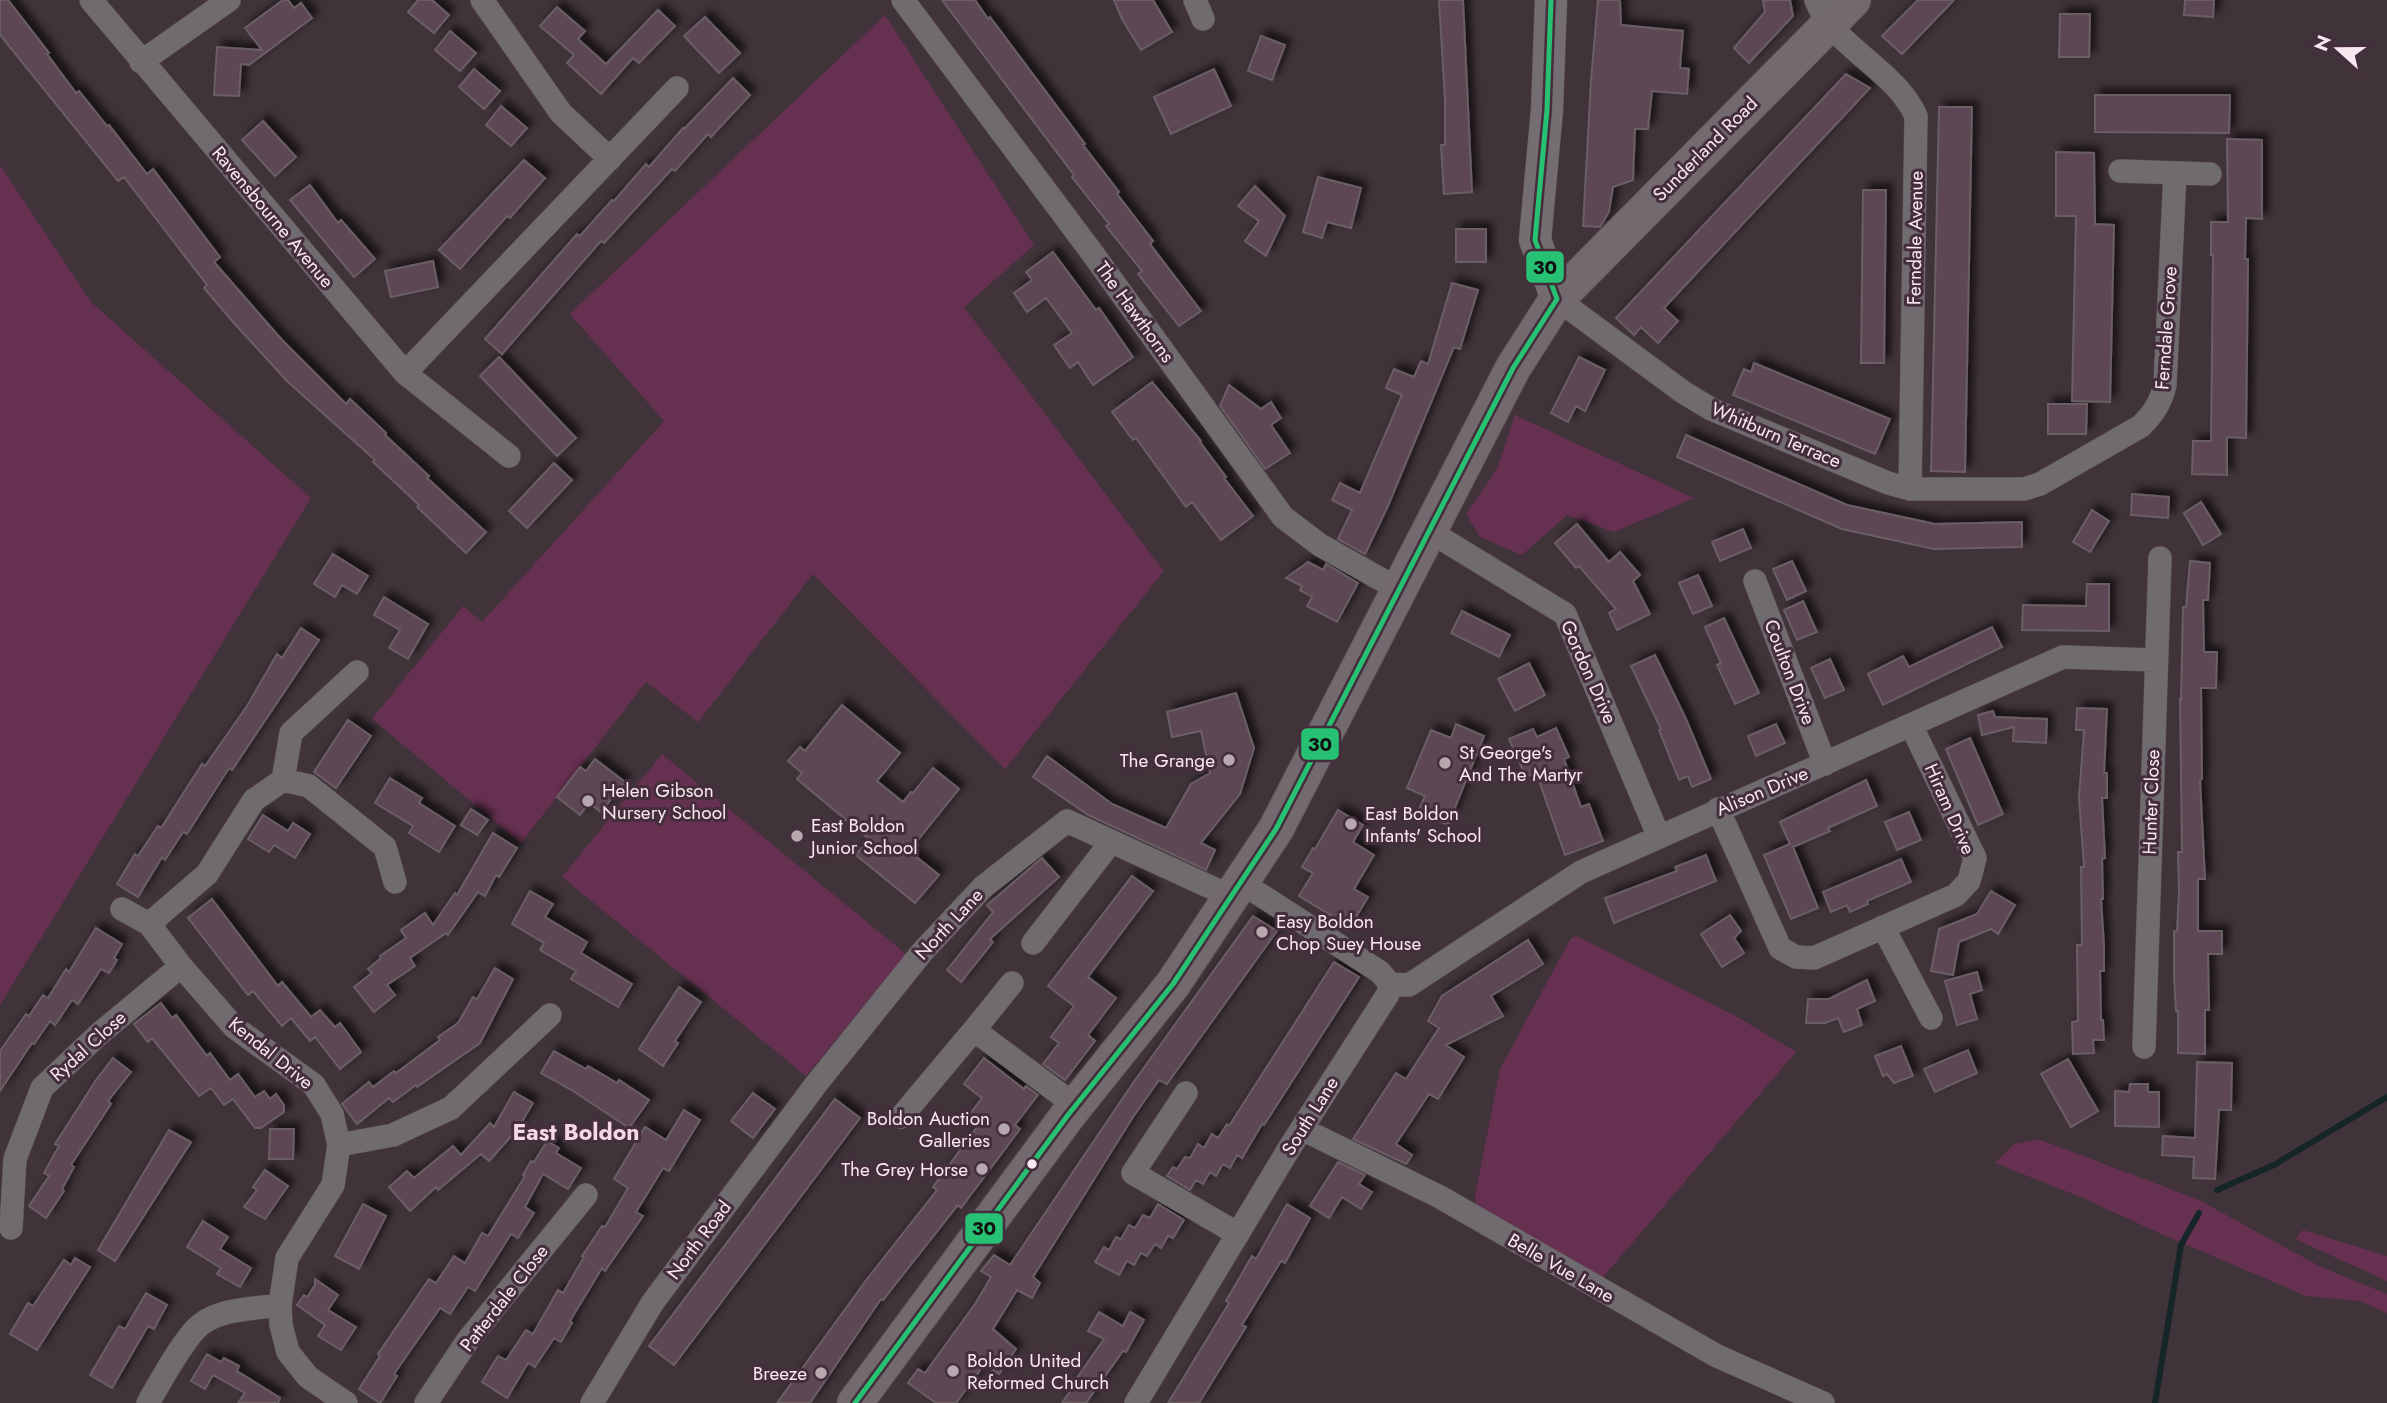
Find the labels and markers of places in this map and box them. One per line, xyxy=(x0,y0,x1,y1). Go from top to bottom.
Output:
place label: St George's And The Martyr xyxy=(1459,739,1583,788)
place label: The Grange xyxy=(1120,747,1215,774)
marker: The Grange xyxy=(1221,752,1237,768)
marker: St George's And The Martyr xyxy=(1437,755,1453,771)
place label: Helen Gibson Nursery School xyxy=(602,777,726,826)
marker: Helen Gibson Nursery School xyxy=(580,793,596,809)
place label: East Boldon Infants' School xyxy=(1365,800,1482,849)
place label: East Boldon Junior School xyxy=(808,812,918,861)
marker: East Boldon Infants' School xyxy=(1343,816,1359,832)
marker: East Boldon Junior School xyxy=(789,828,805,844)
place label: Easy Boldon Chop Suey House xyxy=(1276,908,1421,957)
marker: Easy Boldon Chop Suey House xyxy=(1254,924,1270,940)
place label: Boldon Auction Galleries xyxy=(867,1105,990,1154)
marker: Boldon Auction Galleries xyxy=(996,1121,1012,1137)
place label: The Grey Horse xyxy=(841,1156,968,1183)
unlabelled marker xyxy=(1025,1157,1039,1171)
marker: The Grey Horse xyxy=(974,1161,990,1177)
place label: Boldon United Reformed Church xyxy=(967,1347,1109,1396)
place label: Breeze xyxy=(753,1360,807,1387)
marker: Boldon United Reformed Church xyxy=(945,1363,961,1379)
marker: Breeze xyxy=(813,1365,829,1381)

